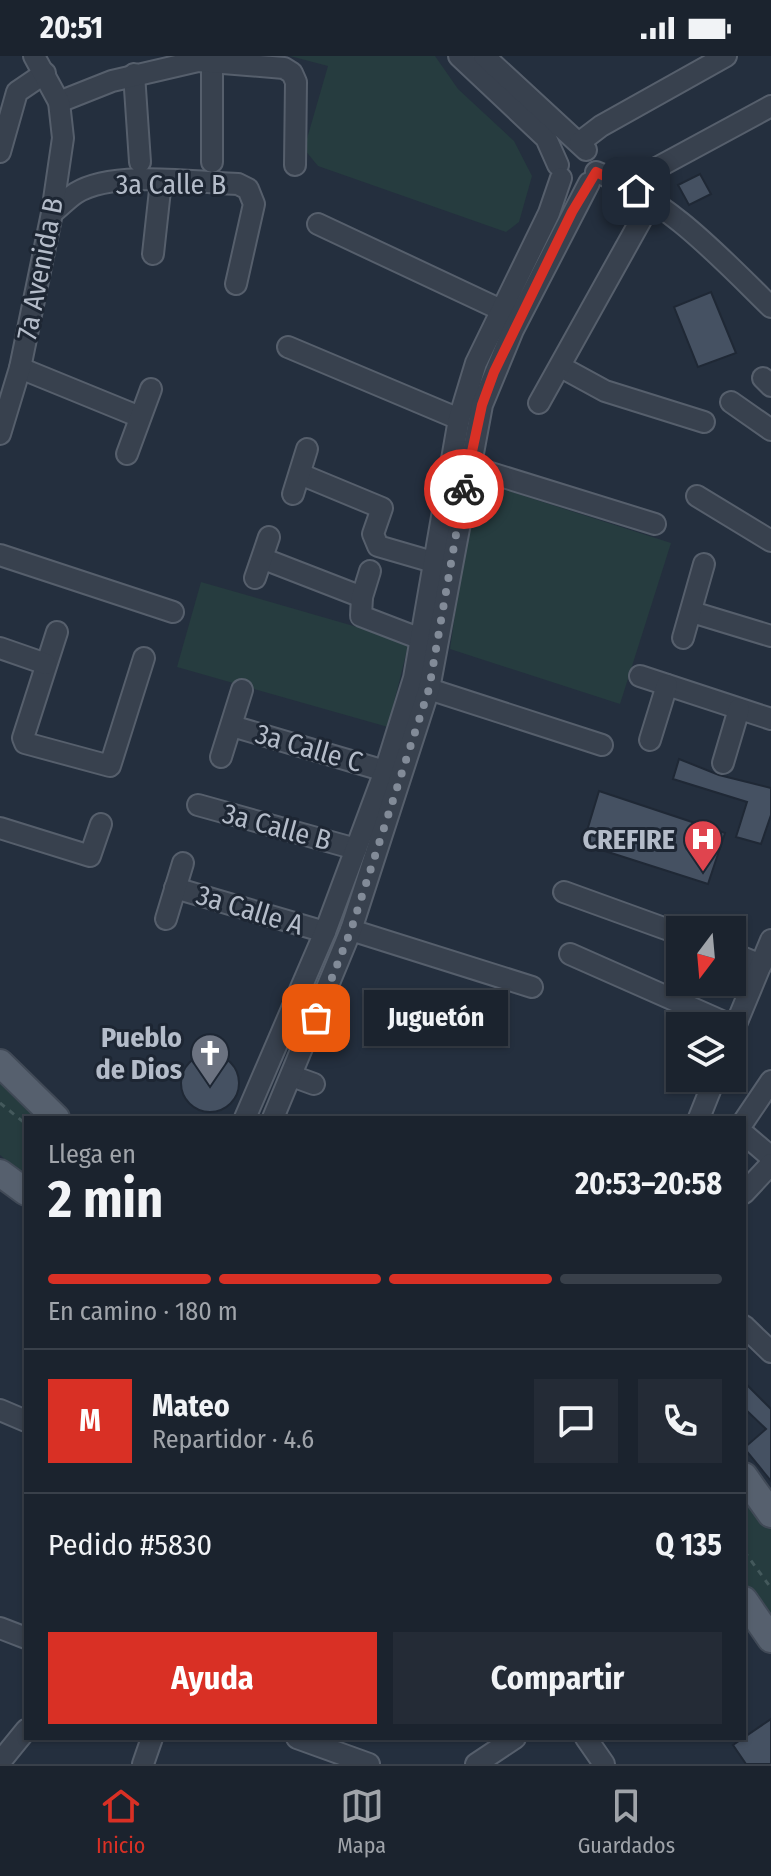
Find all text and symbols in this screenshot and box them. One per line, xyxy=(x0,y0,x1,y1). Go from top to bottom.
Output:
text: 20:51 xyxy=(40,10,103,46)
pin xyxy=(602,157,670,225)
street label: 3a Calle B xyxy=(116,168,226,201)
icon: home xyxy=(614,169,658,213)
street label: 7a Avenida B xyxy=(10,195,70,343)
courier xyxy=(424,449,504,529)
icon: bike xyxy=(442,467,486,511)
street label: 3a Calle C xyxy=(252,717,366,779)
street label: 3a Calle B xyxy=(219,797,335,857)
hospital icon: CREFIRE xyxy=(682,818,724,873)
place label: CREFIRE xyxy=(582,823,675,856)
street label: 3a Calle A xyxy=(193,878,308,942)
north arrow xyxy=(666,916,746,996)
map controls xyxy=(666,916,746,1092)
pin xyxy=(282,984,350,1052)
callout: Juguetón xyxy=(364,990,508,1046)
icon: bag xyxy=(294,996,338,1040)
text: Juguetón xyxy=(388,1002,484,1033)
button: layers xyxy=(666,1012,746,1092)
place label: Pueblo de Dios xyxy=(96,1021,182,1086)
church icon: Pueblo de Dios xyxy=(189,1032,231,1087)
text: Llega en xyxy=(48,1139,136,1170)
text: 20:53–20:58 xyxy=(575,1166,722,1202)
text: 2 min xyxy=(48,1168,163,1231)
text: En camino · 180 m xyxy=(48,1296,238,1327)
button: chat xyxy=(534,1379,618,1463)
button: phone xyxy=(638,1379,722,1463)
text: Mateo xyxy=(152,1388,230,1424)
text: M xyxy=(79,1403,101,1439)
text: Repartidor · 4.6 xyxy=(152,1424,314,1455)
text: Pedido #5830 xyxy=(48,1527,212,1563)
text: Q 135 xyxy=(655,1527,722,1563)
button: Ayuda xyxy=(48,1632,377,1724)
button: Compartir xyxy=(393,1632,722,1724)
tab: Inicio xyxy=(96,1784,145,1859)
tab: Mapa xyxy=(337,1784,386,1859)
tab: Guardados xyxy=(578,1784,675,1859)

